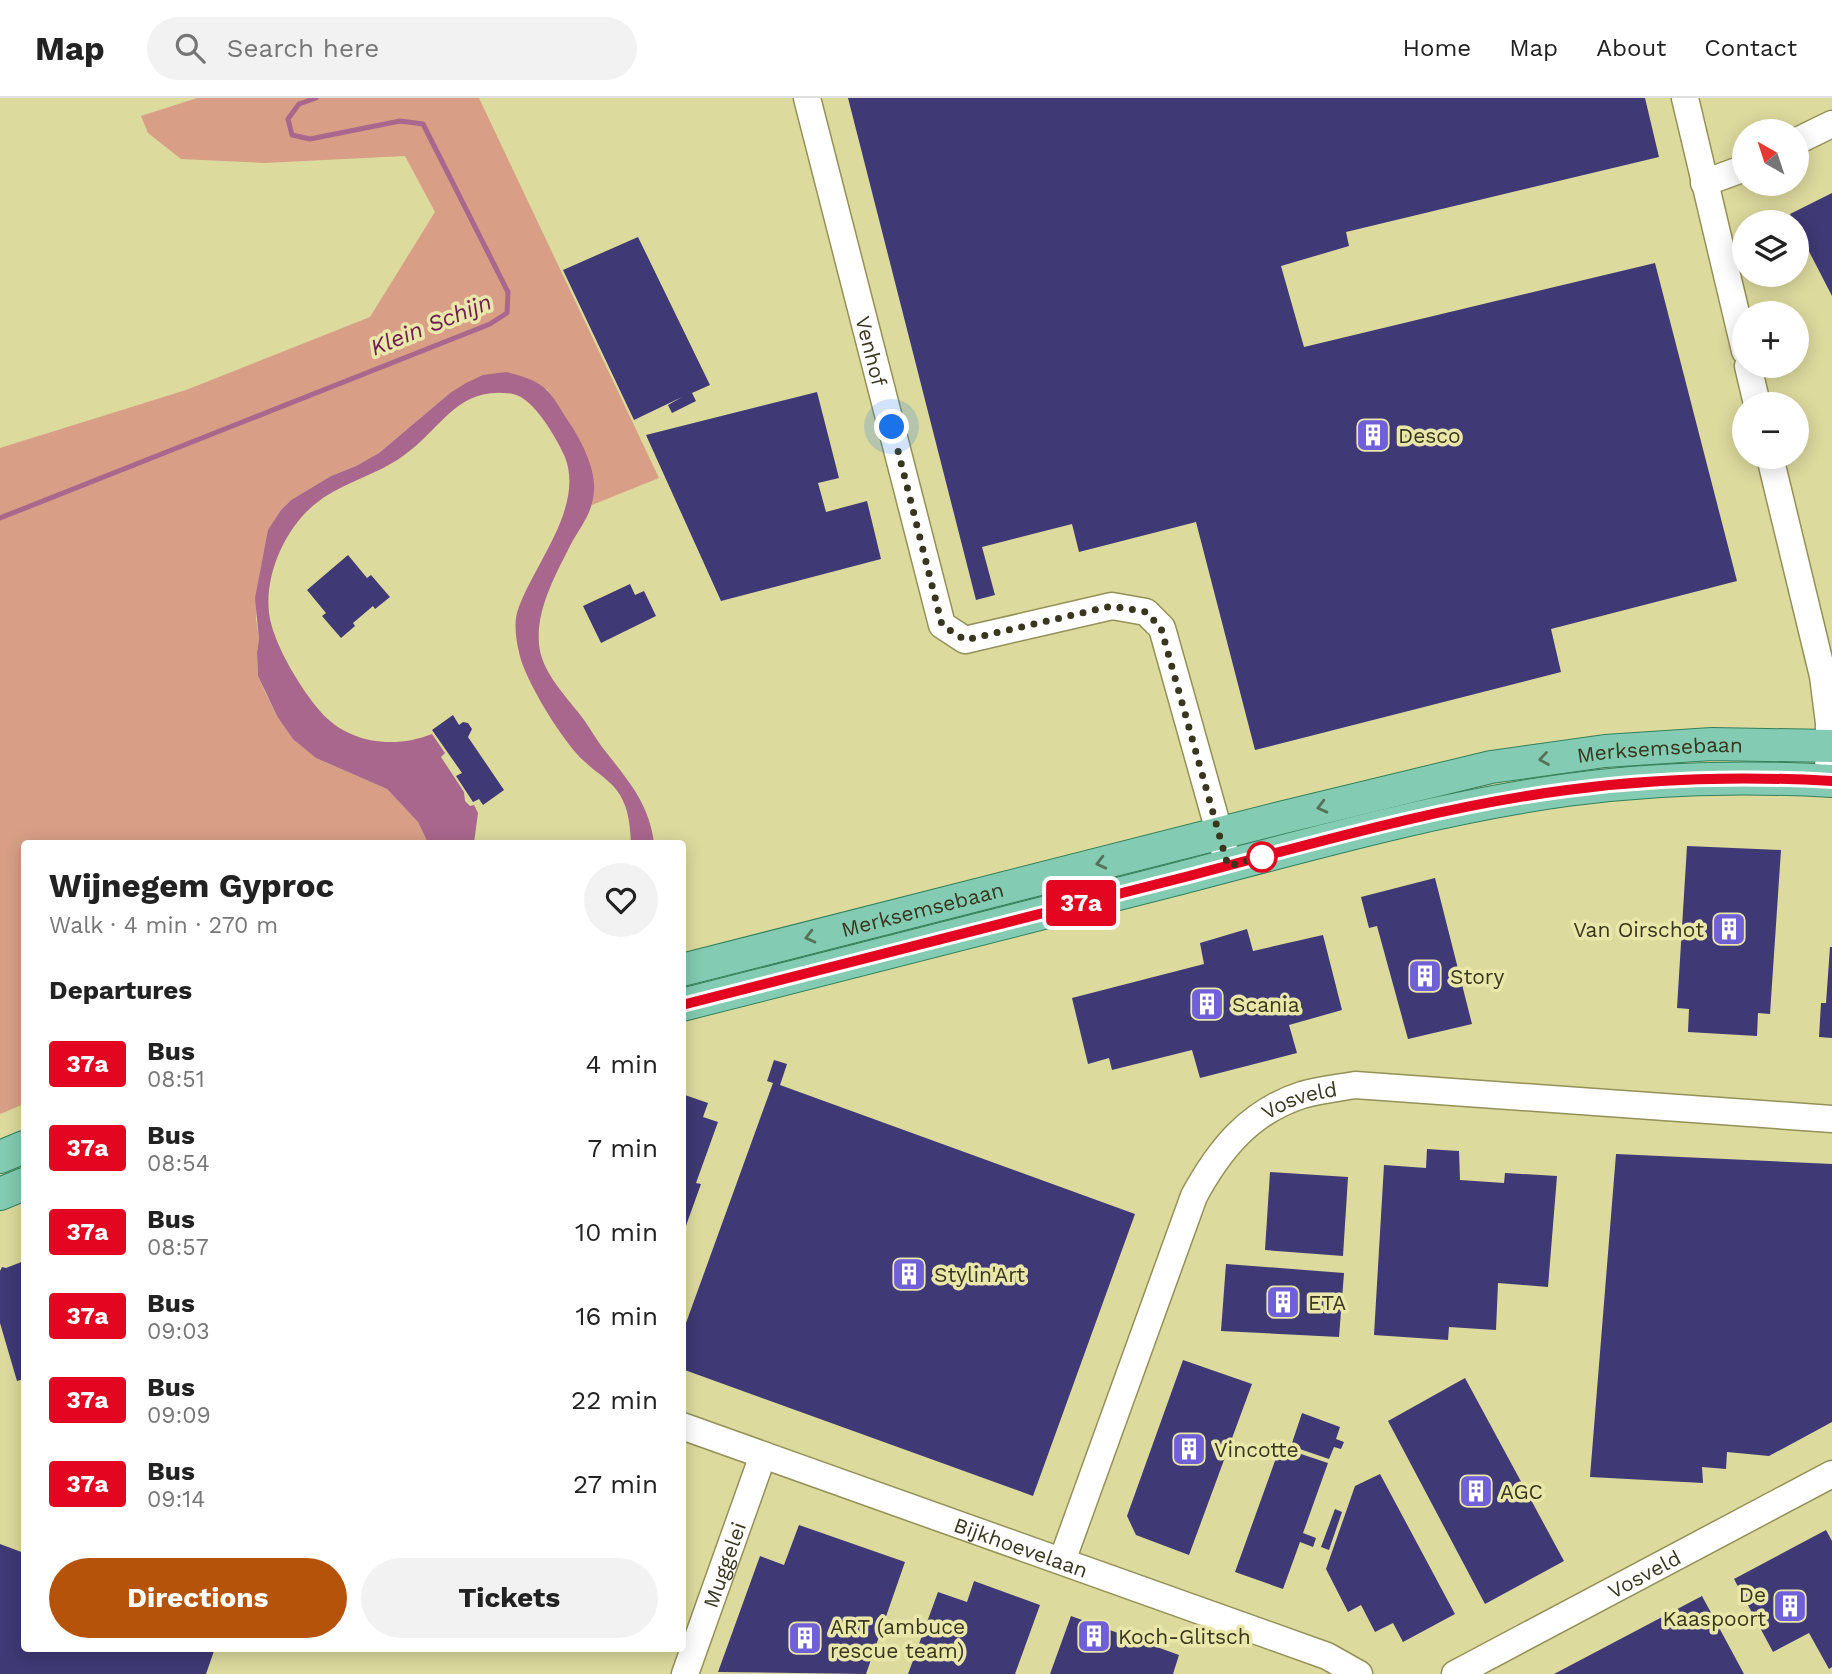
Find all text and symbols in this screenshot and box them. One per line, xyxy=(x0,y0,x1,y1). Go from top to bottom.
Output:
search box xyxy=(147,17,637,80)
text: Map xyxy=(35,29,105,68)
icon: search xyxy=(171,29,209,67)
text: Search here xyxy=(227,33,379,63)
text: Home xyxy=(1403,34,1471,62)
text: Map xyxy=(1509,34,1558,62)
text: About xyxy=(1596,34,1666,62)
text: Contact xyxy=(1704,34,1797,62)
north arrow xyxy=(1732,119,1810,196)
map controls xyxy=(1732,119,1809,469)
button: layers xyxy=(1732,210,1809,287)
water label: Klein Schijn xyxy=(366,288,496,362)
button: + xyxy=(1732,301,1809,378)
street label: Venhof xyxy=(851,313,893,389)
button: − xyxy=(1732,392,1809,469)
your location xyxy=(874,409,909,444)
building icon: Desco xyxy=(1354,416,1392,454)
place label: Desco xyxy=(1398,423,1461,448)
street label: Merksemsebaan xyxy=(1575,731,1743,767)
one-way arrow xyxy=(1538,751,1550,766)
one-way arrow xyxy=(1316,799,1328,813)
unlabelled marker xyxy=(1247,842,1277,872)
one-way arrow xyxy=(1096,855,1108,869)
button: heart xyxy=(584,863,658,937)
text: Wijnegem Gyproc xyxy=(49,866,334,905)
street label: Merksemsebaan xyxy=(839,876,1006,942)
line badge: 37a xyxy=(1041,880,1121,926)
text: 37a xyxy=(1060,889,1102,917)
building icon: Van Oirschot xyxy=(1710,910,1748,948)
text: Walk · 4 min · 270 m xyxy=(49,912,278,939)
place label: Van Oirschot xyxy=(1573,917,1704,942)
one-way arrow xyxy=(804,929,816,943)
building icon: Story xyxy=(1406,957,1444,995)
place label: Story xyxy=(1450,964,1504,989)
text: Departures xyxy=(49,975,192,1005)
building icon: Scania xyxy=(1188,985,1226,1023)
place label: Scania xyxy=(1232,992,1300,1017)
text: Bus xyxy=(147,1036,195,1066)
text: 4 min xyxy=(585,1049,658,1079)
text: 37a xyxy=(67,1050,108,1078)
text: 08:51 xyxy=(147,1066,205,1093)
street label: Vosveld xyxy=(1256,1076,1339,1124)
text: Bus xyxy=(147,1120,195,1150)
text: 7 min xyxy=(588,1133,658,1163)
text: 37a xyxy=(67,1134,108,1162)
text: 08:54 xyxy=(147,1150,210,1177)
text: Bus xyxy=(147,1204,195,1234)
text: 10 min xyxy=(575,1217,658,1247)
text: 37a xyxy=(67,1218,108,1246)
text: 08:57 xyxy=(147,1234,209,1261)
building icon: Stylin'Art xyxy=(890,1255,928,1293)
place label: Stylin'Art xyxy=(934,1262,1025,1287)
building icon: ETA xyxy=(1264,1283,1302,1321)
text: Bus xyxy=(147,1288,195,1318)
place label: ETA xyxy=(1308,1290,1346,1315)
text: 16 min xyxy=(575,1301,658,1331)
text: 37a xyxy=(67,1302,108,1330)
text: 09:03 xyxy=(147,1318,210,1345)
text: Bus xyxy=(147,1372,195,1402)
text: 22 min xyxy=(571,1385,658,1415)
text: 37a xyxy=(67,1386,108,1414)
text: 09:09 xyxy=(147,1402,211,1429)
building icon: Vincotte xyxy=(1170,1430,1208,1468)
place label: Vincotte xyxy=(1214,1437,1299,1462)
text: Bus xyxy=(147,1456,195,1486)
text: 27 min xyxy=(573,1469,658,1499)
text: 37a xyxy=(67,1470,108,1498)
building icon: AGC xyxy=(1457,1472,1495,1510)
place label: AGC xyxy=(1500,1479,1543,1504)
text: 09:14 xyxy=(147,1486,205,1513)
street label: Bijkhoevelaan xyxy=(951,1512,1091,1582)
street label: Muggelei xyxy=(697,1518,751,1611)
street label: Vosveld xyxy=(1603,1544,1685,1603)
button: Directions xyxy=(49,1558,347,1638)
button: Tickets xyxy=(361,1558,658,1638)
place label: De Kaaspoort xyxy=(1663,1582,1766,1631)
building icon: De Kaaspoort xyxy=(1771,1587,1809,1625)
place label: ART (ambuce rescue team) xyxy=(830,1614,965,1663)
building icon: Koch-Glitsch xyxy=(1075,1617,1113,1655)
building icon: ART (ambuce rescue team) xyxy=(786,1619,824,1657)
place label: Koch-Glitsch xyxy=(1118,1624,1251,1649)

